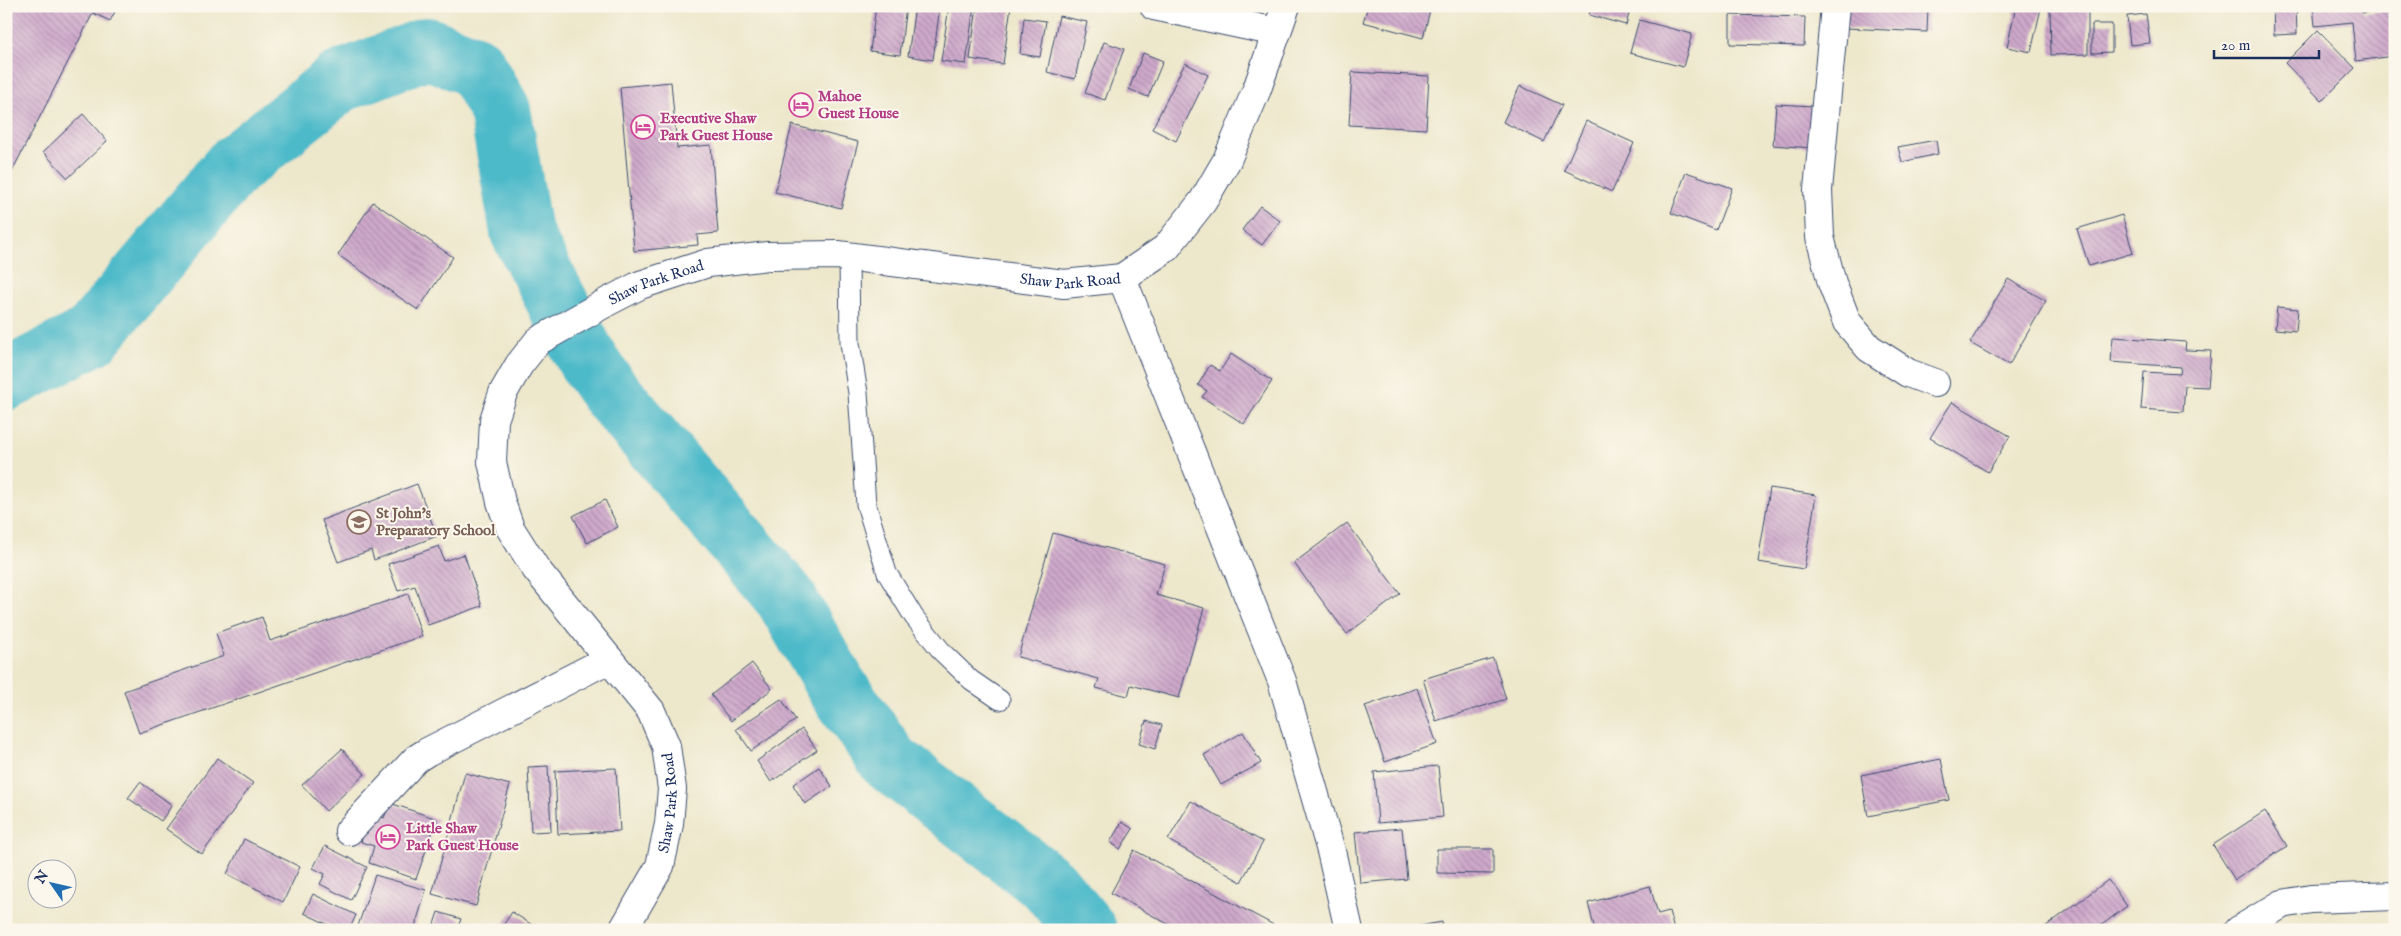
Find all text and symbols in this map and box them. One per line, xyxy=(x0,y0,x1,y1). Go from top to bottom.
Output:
scale bar xyxy=(2214,28,2318,60)
text: 20 m xyxy=(2221,36,2251,55)
place label: Mahoe Guest House xyxy=(818,87,899,123)
hotel icon: Mahoe Guest House xyxy=(788,92,814,118)
place label: Executive Shaw Park Guest House xyxy=(660,109,773,145)
hotel icon: Executive Shaw Park Guest House xyxy=(630,114,656,140)
street label: Shaw Park Road xyxy=(605,256,707,310)
street label: Shaw Park Road xyxy=(1019,269,1122,294)
place label: St John's Preparatory School xyxy=(376,504,496,540)
school or university icon: St John's Preparatory School xyxy=(346,509,372,535)
street label: Shaw Park Road xyxy=(654,751,682,855)
place label: Little Shaw Park Guest House xyxy=(406,819,519,855)
hotel icon: Little Shaw Park Guest House xyxy=(375,824,401,850)
north arrow xyxy=(28,858,78,908)
text: N xyxy=(31,867,53,888)

